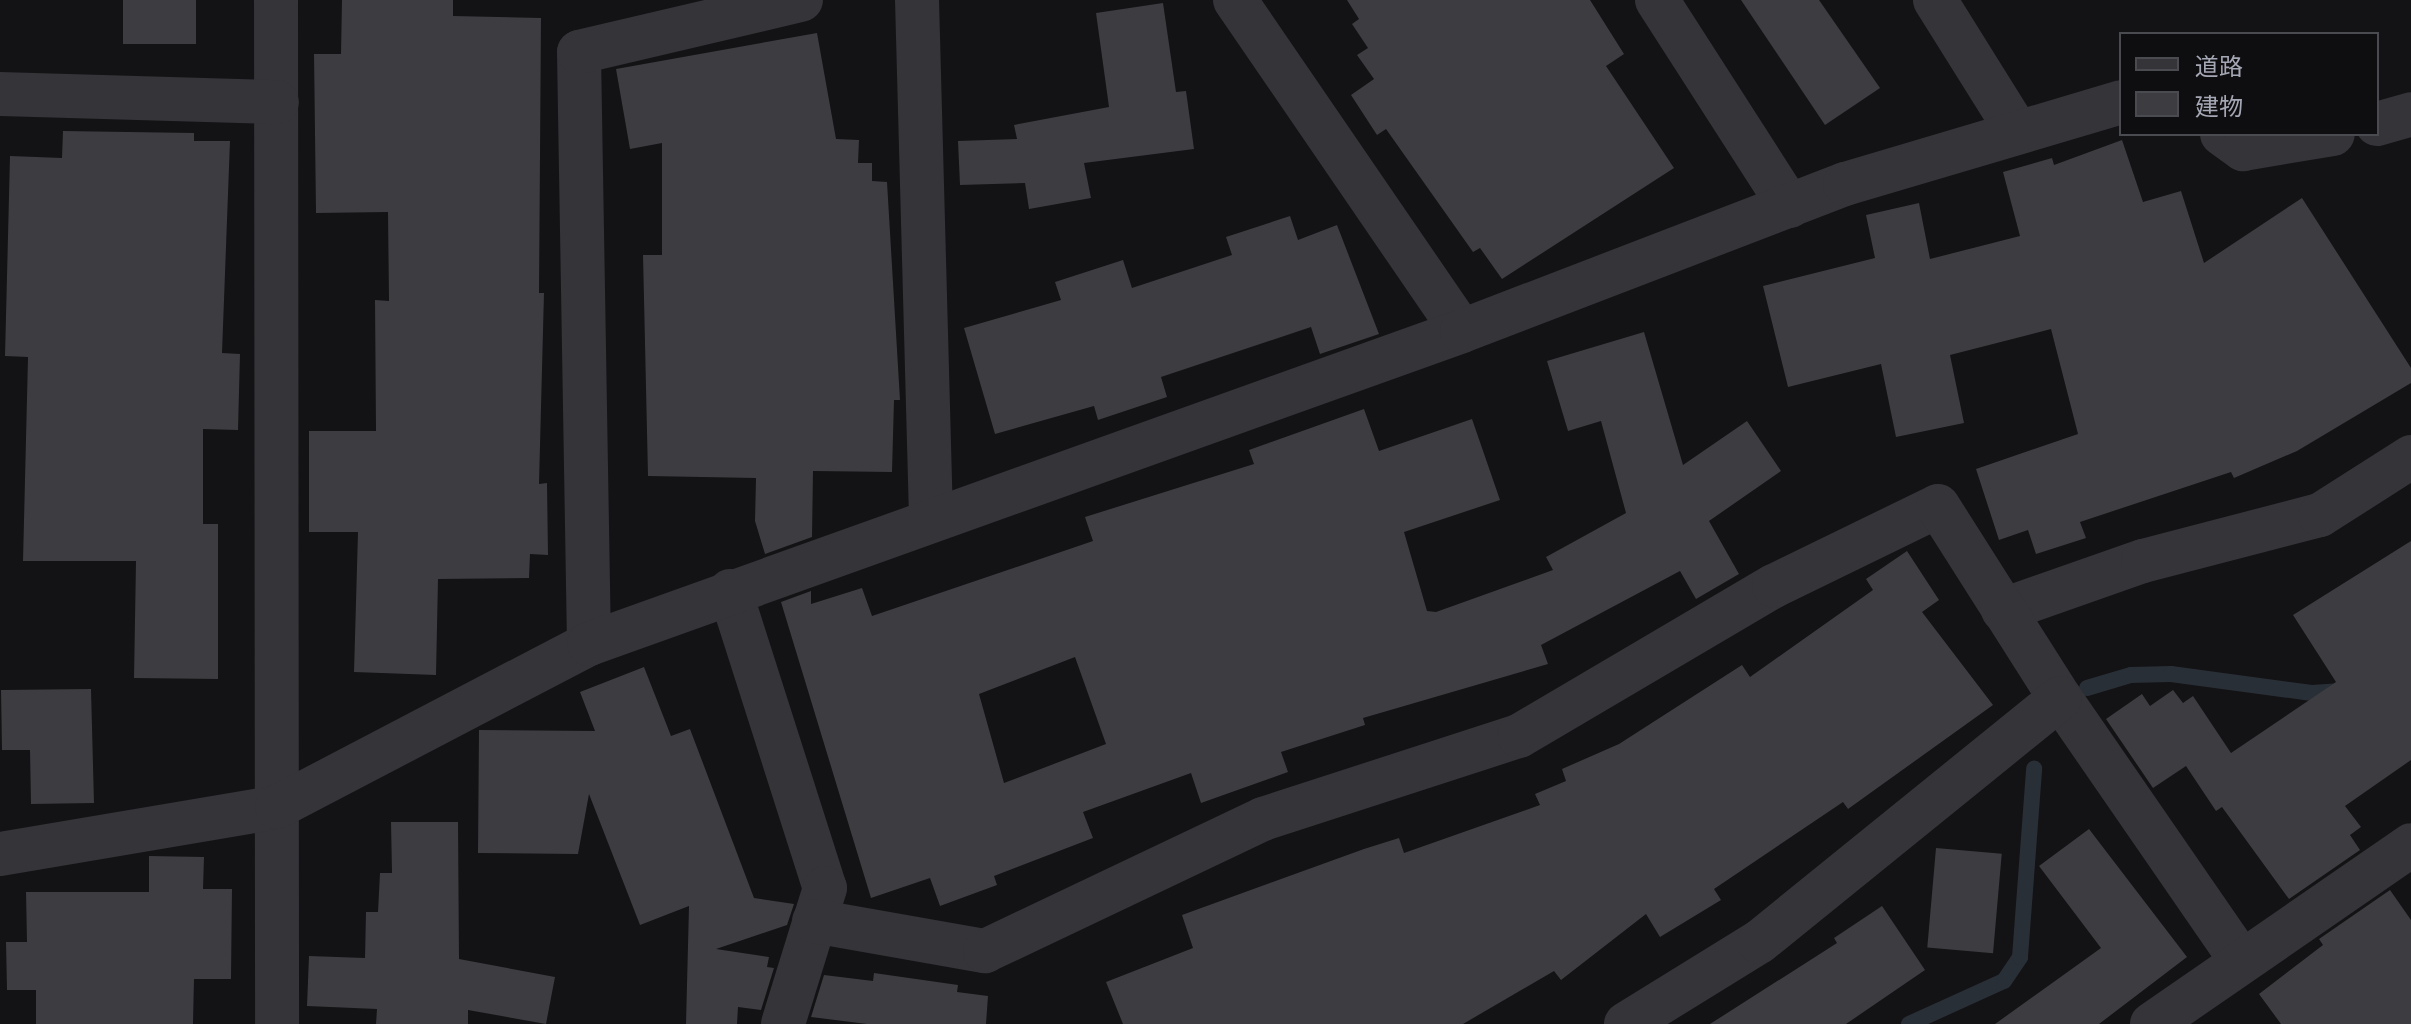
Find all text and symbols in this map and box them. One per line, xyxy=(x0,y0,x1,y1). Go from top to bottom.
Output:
legend xyxy=(2119,32,2379,136)
text: 道路 xyxy=(2195,52,2243,81)
text: 建物 xyxy=(2195,92,2243,121)

